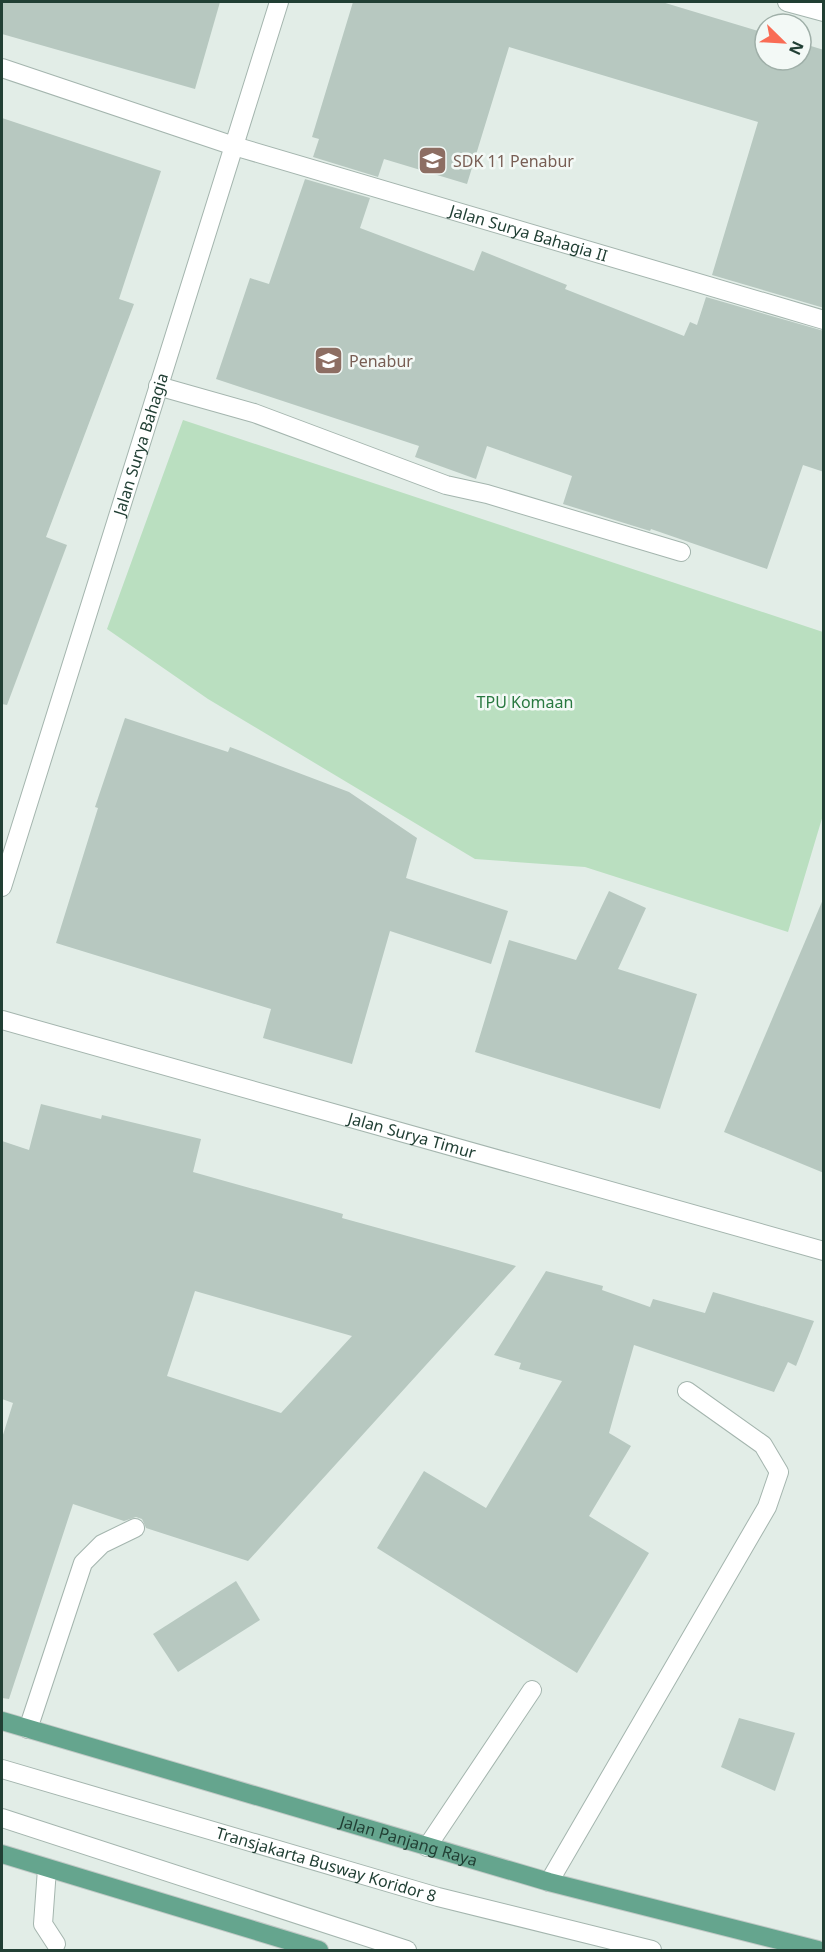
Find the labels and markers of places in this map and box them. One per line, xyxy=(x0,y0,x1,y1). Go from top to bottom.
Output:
school or university icon: SDK 11 Penabur xyxy=(416,145,448,177)
place label: SDK 11 Penabur xyxy=(453,150,574,172)
school or university icon: Penabur xyxy=(312,345,344,377)
place label: Penabur xyxy=(349,350,413,372)

